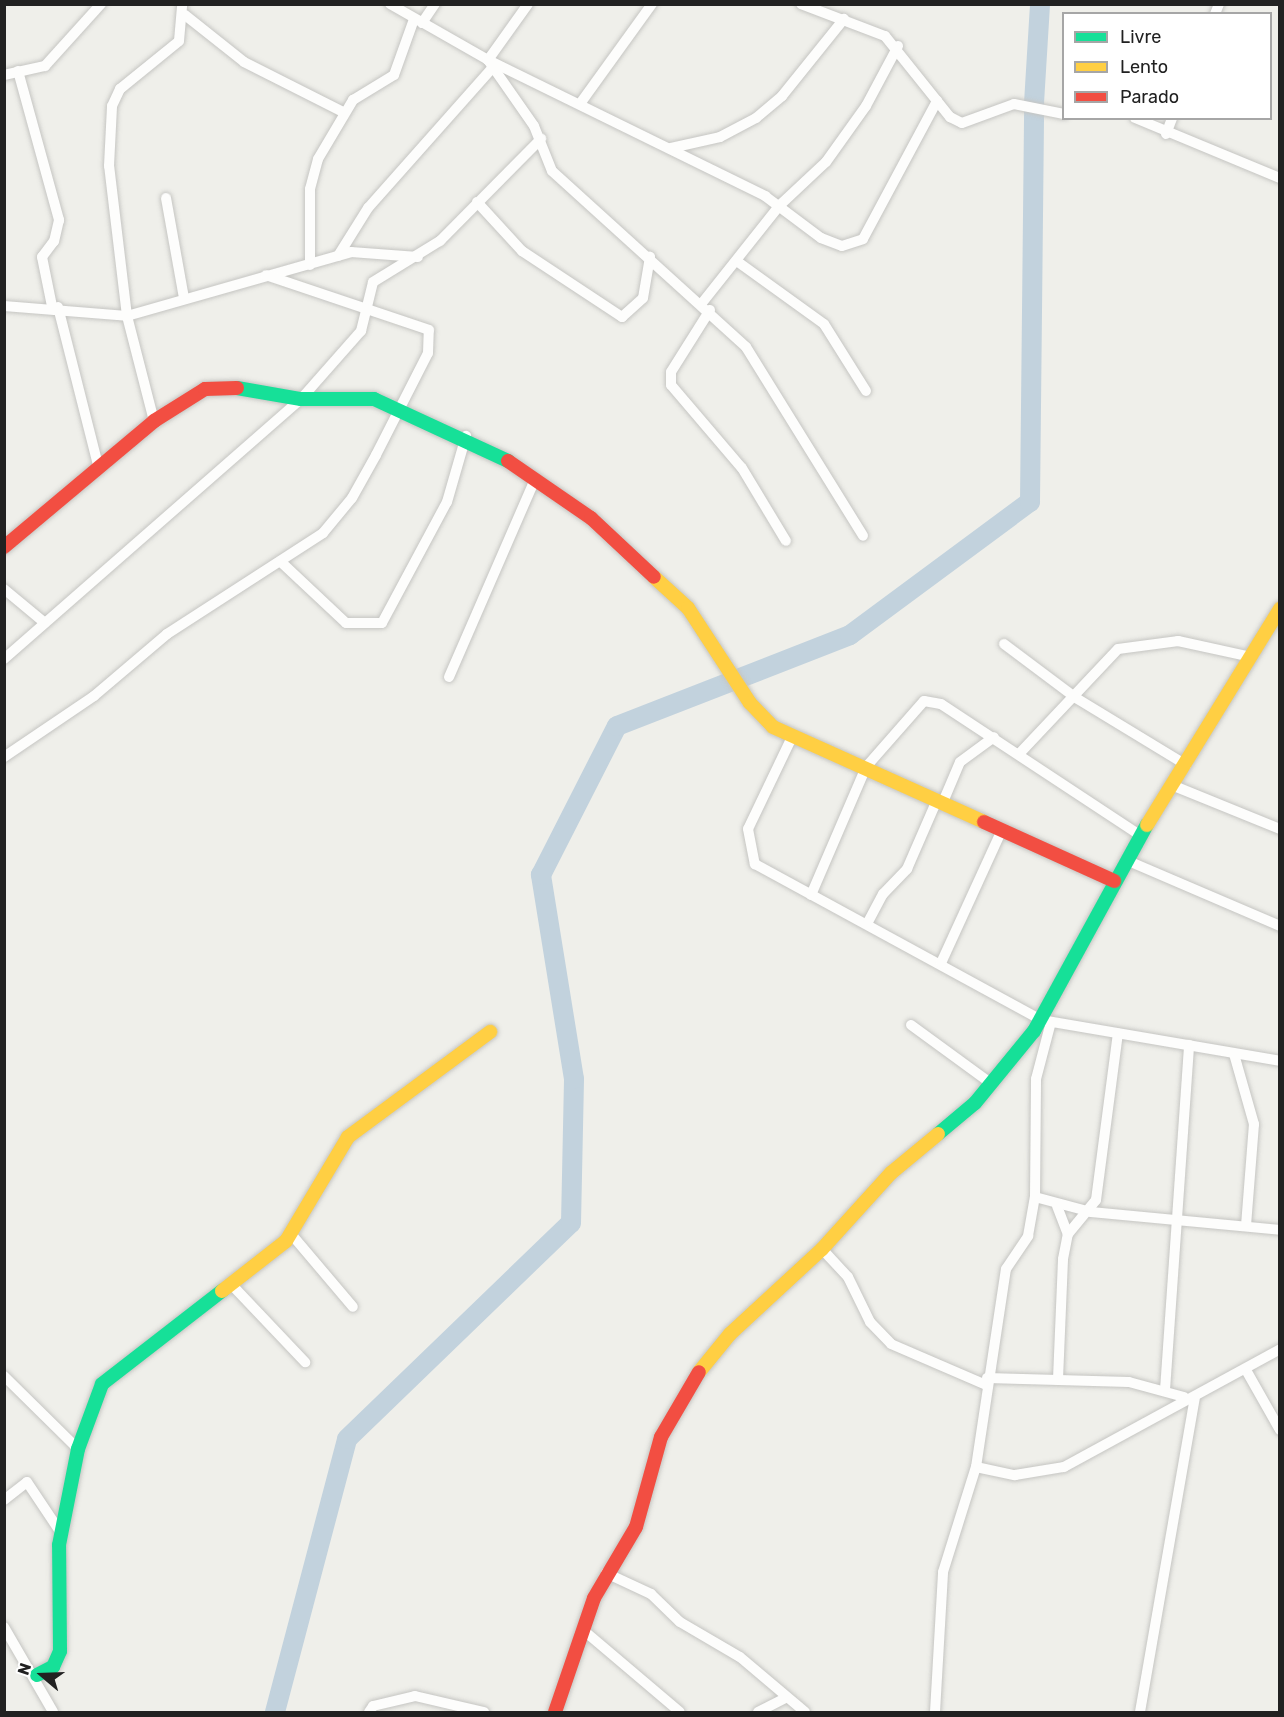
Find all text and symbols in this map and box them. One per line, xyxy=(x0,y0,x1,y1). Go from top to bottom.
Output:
legend xyxy=(1062,12,1272,120)
text: Livre xyxy=(1120,26,1161,48)
text: Lento xyxy=(1120,56,1168,78)
text: Parado xyxy=(1120,86,1179,108)
north arrow xyxy=(12,1645,72,1705)
text: N xyxy=(14,1660,35,1678)

